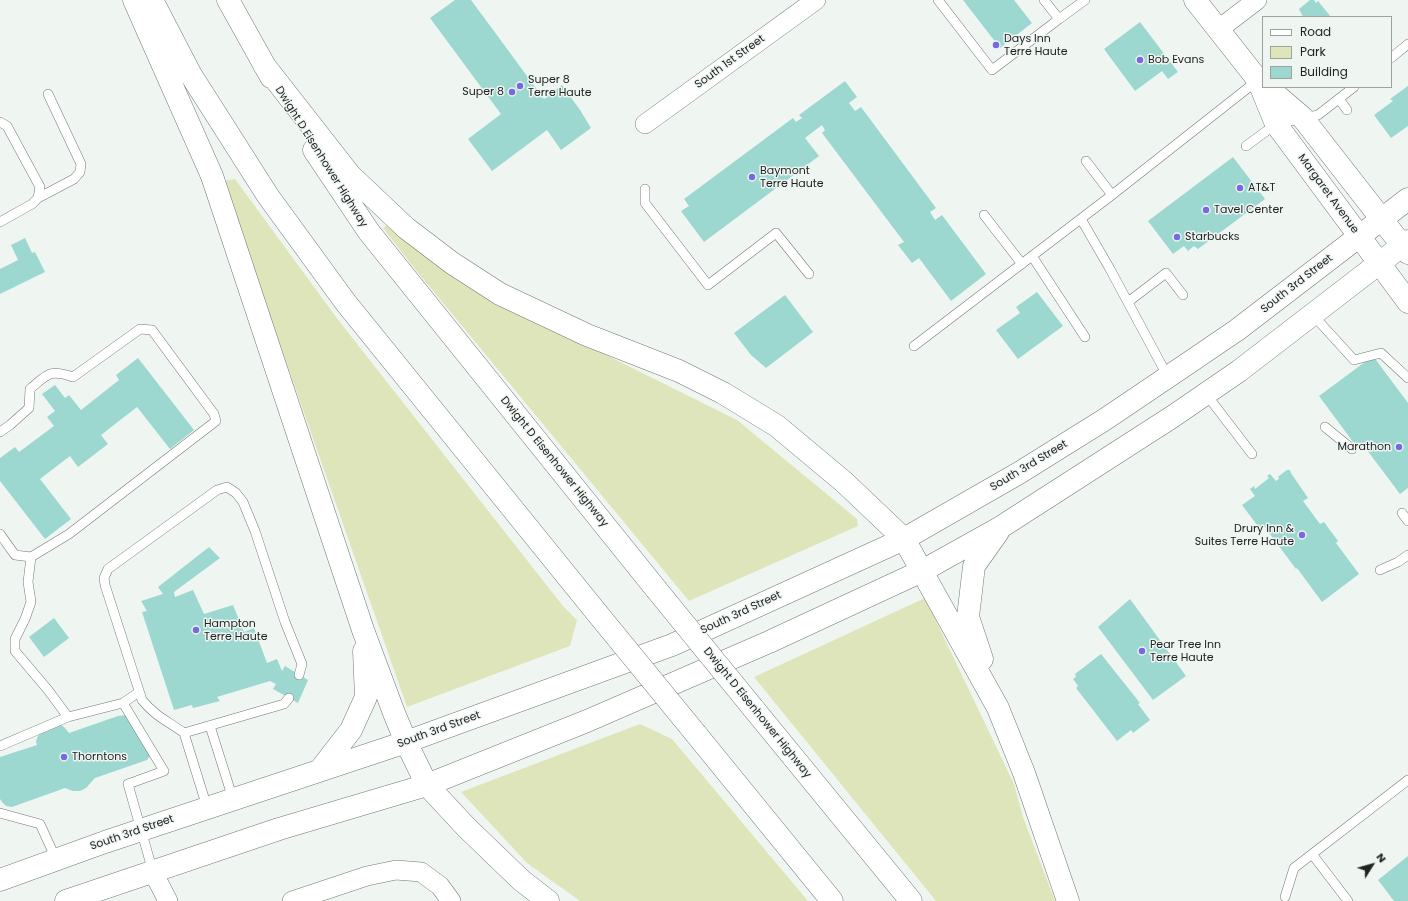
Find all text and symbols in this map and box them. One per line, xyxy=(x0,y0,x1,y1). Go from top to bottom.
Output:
legend xyxy=(1262,16,1392,88)
text: Road xyxy=(1300,23,1331,40)
street label: South 1st Street xyxy=(693,32,767,92)
place label: Days Inn Terre Haute xyxy=(1004,32,1068,58)
marker: Days Inn Terre Haute xyxy=(991,40,1001,50)
text: Park xyxy=(1300,43,1326,60)
place label: Bob Evans xyxy=(1148,53,1204,67)
marker: Bob Evans xyxy=(1135,55,1145,65)
text: Building xyxy=(1300,63,1348,80)
place label: Super 8 Terre Haute xyxy=(528,73,592,99)
marker: Super 8 Terre Haute xyxy=(515,81,525,91)
street label: Dwight D Eisenhower Highway xyxy=(272,84,370,230)
place label: Super 8 xyxy=(462,85,504,99)
marker: Super 8 xyxy=(507,87,517,97)
street label: Margaret Avenue xyxy=(1295,152,1361,236)
place label: Baymont Terre Haute xyxy=(760,164,824,190)
marker: Baymont Terre Haute xyxy=(747,172,757,182)
place label: AT&T xyxy=(1248,181,1275,195)
marker: AT&T xyxy=(1235,183,1245,193)
place label: Tavel Center xyxy=(1214,203,1283,217)
marker: Tavel Center xyxy=(1201,205,1211,215)
place label: Starbucks xyxy=(1185,230,1240,244)
marker: Starbucks xyxy=(1172,232,1182,242)
street label: South 3rd Street xyxy=(1258,252,1336,316)
street label: Dwight D Eisenhower Highway xyxy=(497,394,611,530)
street label: South 3rd Street xyxy=(988,438,1070,494)
place label: Marathon xyxy=(1337,440,1391,454)
marker: Marathon xyxy=(1394,442,1404,452)
place label: Drury Inn & Suites Terre Haute xyxy=(1195,522,1294,548)
marker: Drury Inn & Suites Terre Haute xyxy=(1297,530,1307,540)
street label: South 3rd Street xyxy=(698,588,784,638)
place label: Hampton Terre Haute xyxy=(204,617,268,643)
marker: Hampton Terre Haute xyxy=(191,625,201,635)
place label: Pear Tree Inn Terre Haute xyxy=(1150,638,1221,664)
street label: Dwight D Eisenhower Highway xyxy=(700,645,814,781)
marker: Pear Tree Inn Terre Haute xyxy=(1137,646,1147,656)
street label: South 3rd Street xyxy=(396,709,482,751)
place label: Thorntons xyxy=(72,750,127,764)
marker: Thorntons xyxy=(59,752,69,762)
street label: South 3rd Street xyxy=(88,812,176,854)
north arrow xyxy=(1352,845,1392,885)
text: N xyxy=(1373,850,1390,866)

